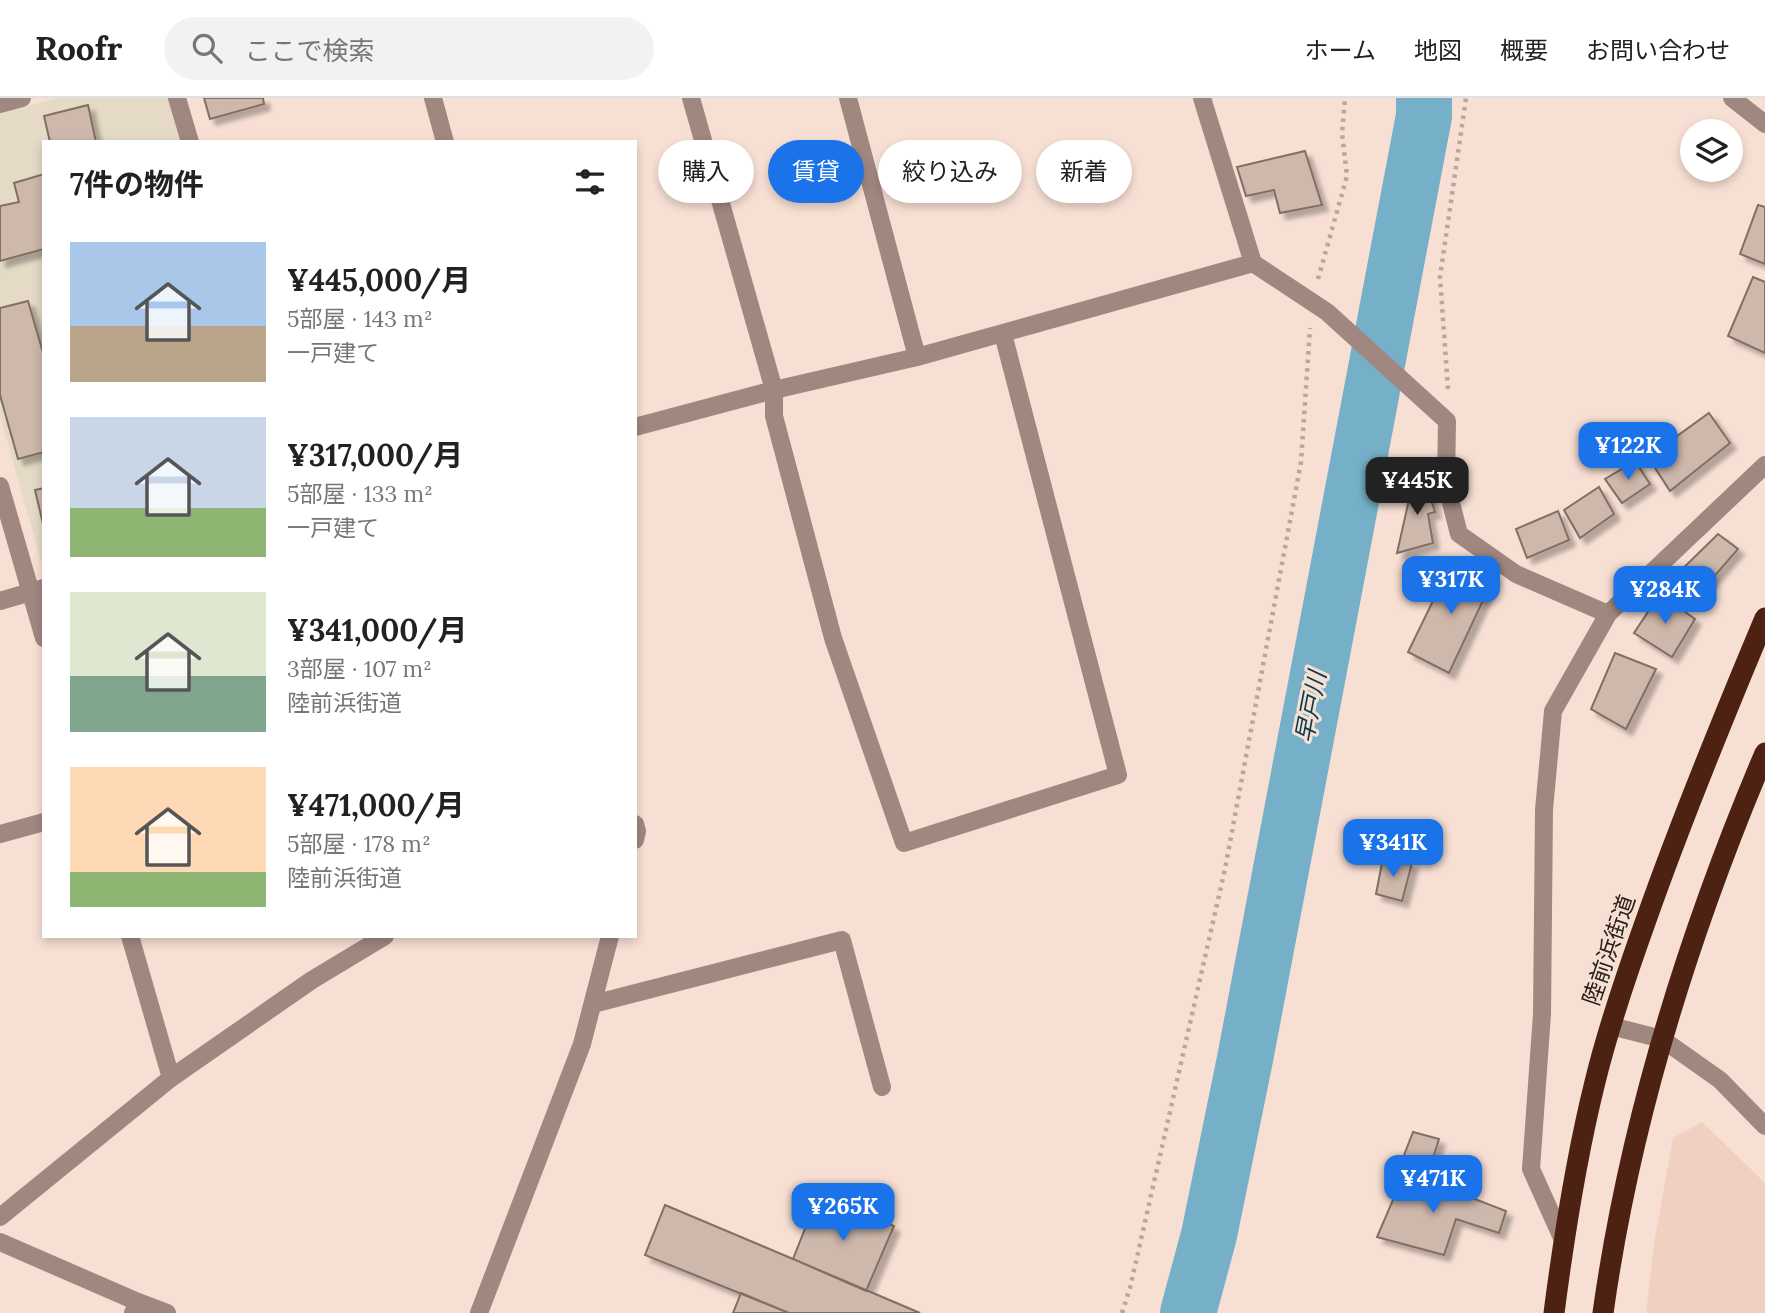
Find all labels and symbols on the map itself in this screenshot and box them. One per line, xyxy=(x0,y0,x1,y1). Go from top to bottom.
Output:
pin: ¥122K xyxy=(1579,422,1677,482)
pin: ¥445K xyxy=(1368,458,1466,517)
pin: ¥317K xyxy=(1402,556,1500,616)
pin: ¥284K xyxy=(1616,566,1714,626)
water label: 早戸川 xyxy=(1288,666,1333,745)
pin: ¥341K xyxy=(1344,820,1442,879)
street label: 陸前浜街道 xyxy=(1576,891,1641,1009)
pin: ¥471K xyxy=(1384,1156,1482,1215)
pin: ¥265K xyxy=(794,1184,892,1243)

